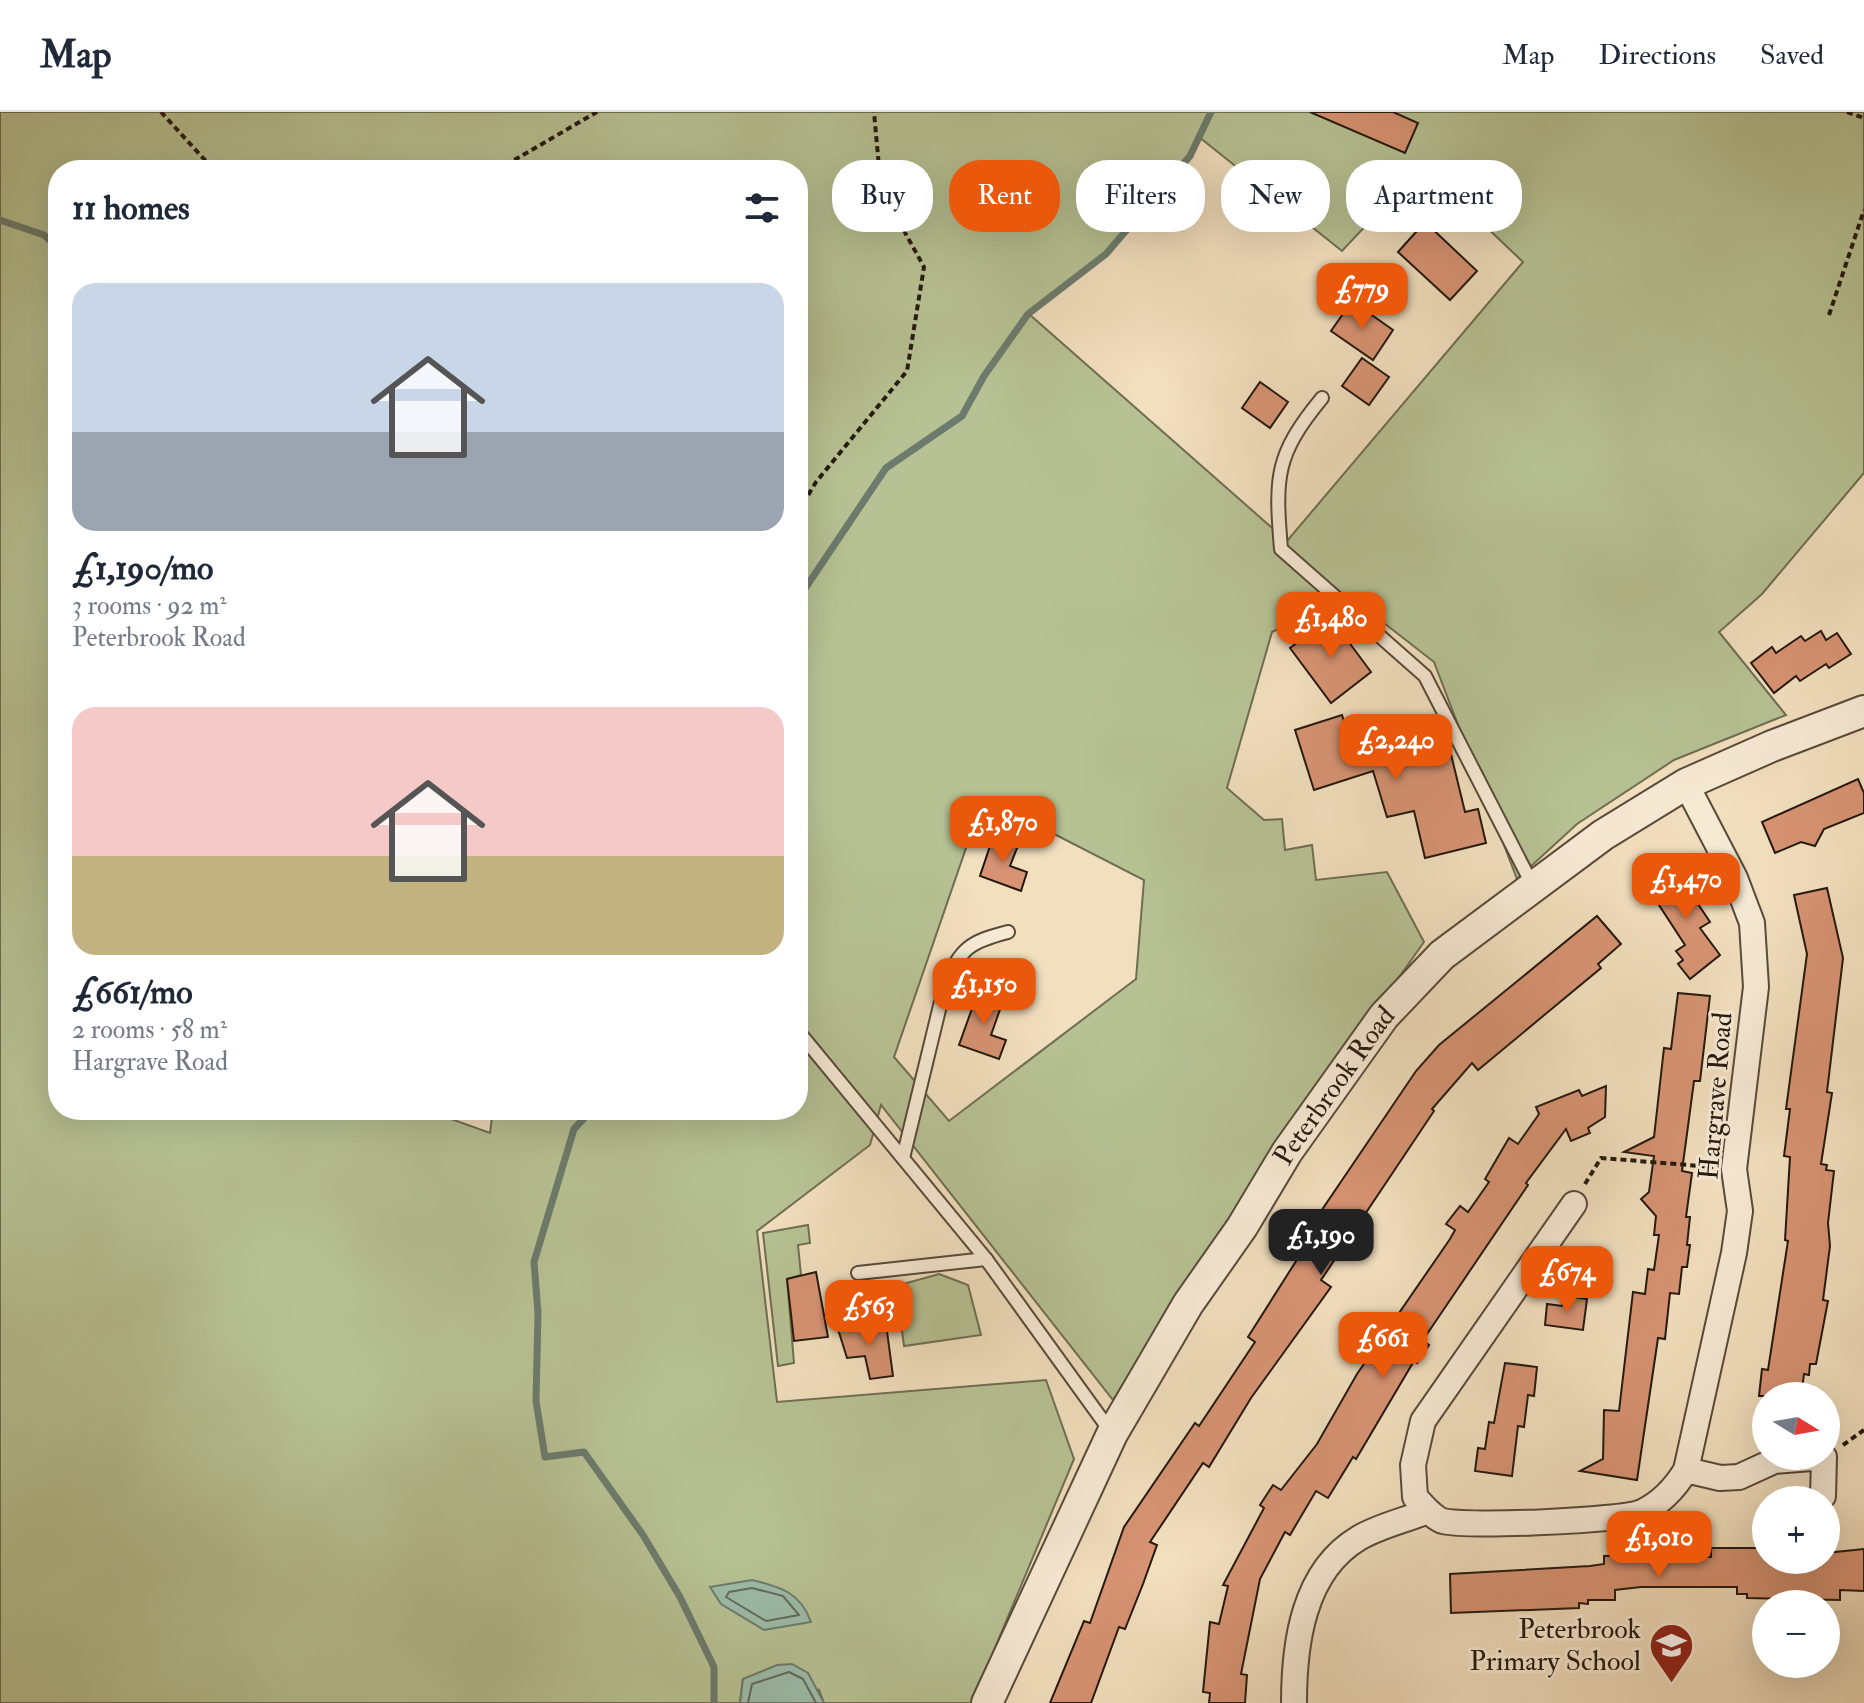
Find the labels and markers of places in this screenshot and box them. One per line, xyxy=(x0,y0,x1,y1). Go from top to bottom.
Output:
pin: £779 xyxy=(1315,263,1409,331)
pin: £1,480 xyxy=(1266,592,1396,660)
pin: £2,240 xyxy=(1331,714,1461,782)
pin: £1,870 xyxy=(938,796,1068,864)
pin: £1,470 xyxy=(1621,853,1751,921)
pin: £1,150 xyxy=(919,958,1049,1026)
pin: £1,190 xyxy=(1256,1209,1386,1277)
pin: £674 xyxy=(1520,1246,1614,1314)
pin: £563 xyxy=(822,1280,916,1348)
pin: £661 xyxy=(1336,1312,1430,1380)
pin: £1,010 xyxy=(1594,1511,1724,1579)
place label: Peterbrook Primary School xyxy=(1470,1612,1642,1679)
school or university icon: Peterbrook Primary School xyxy=(1648,1621,1696,1684)

